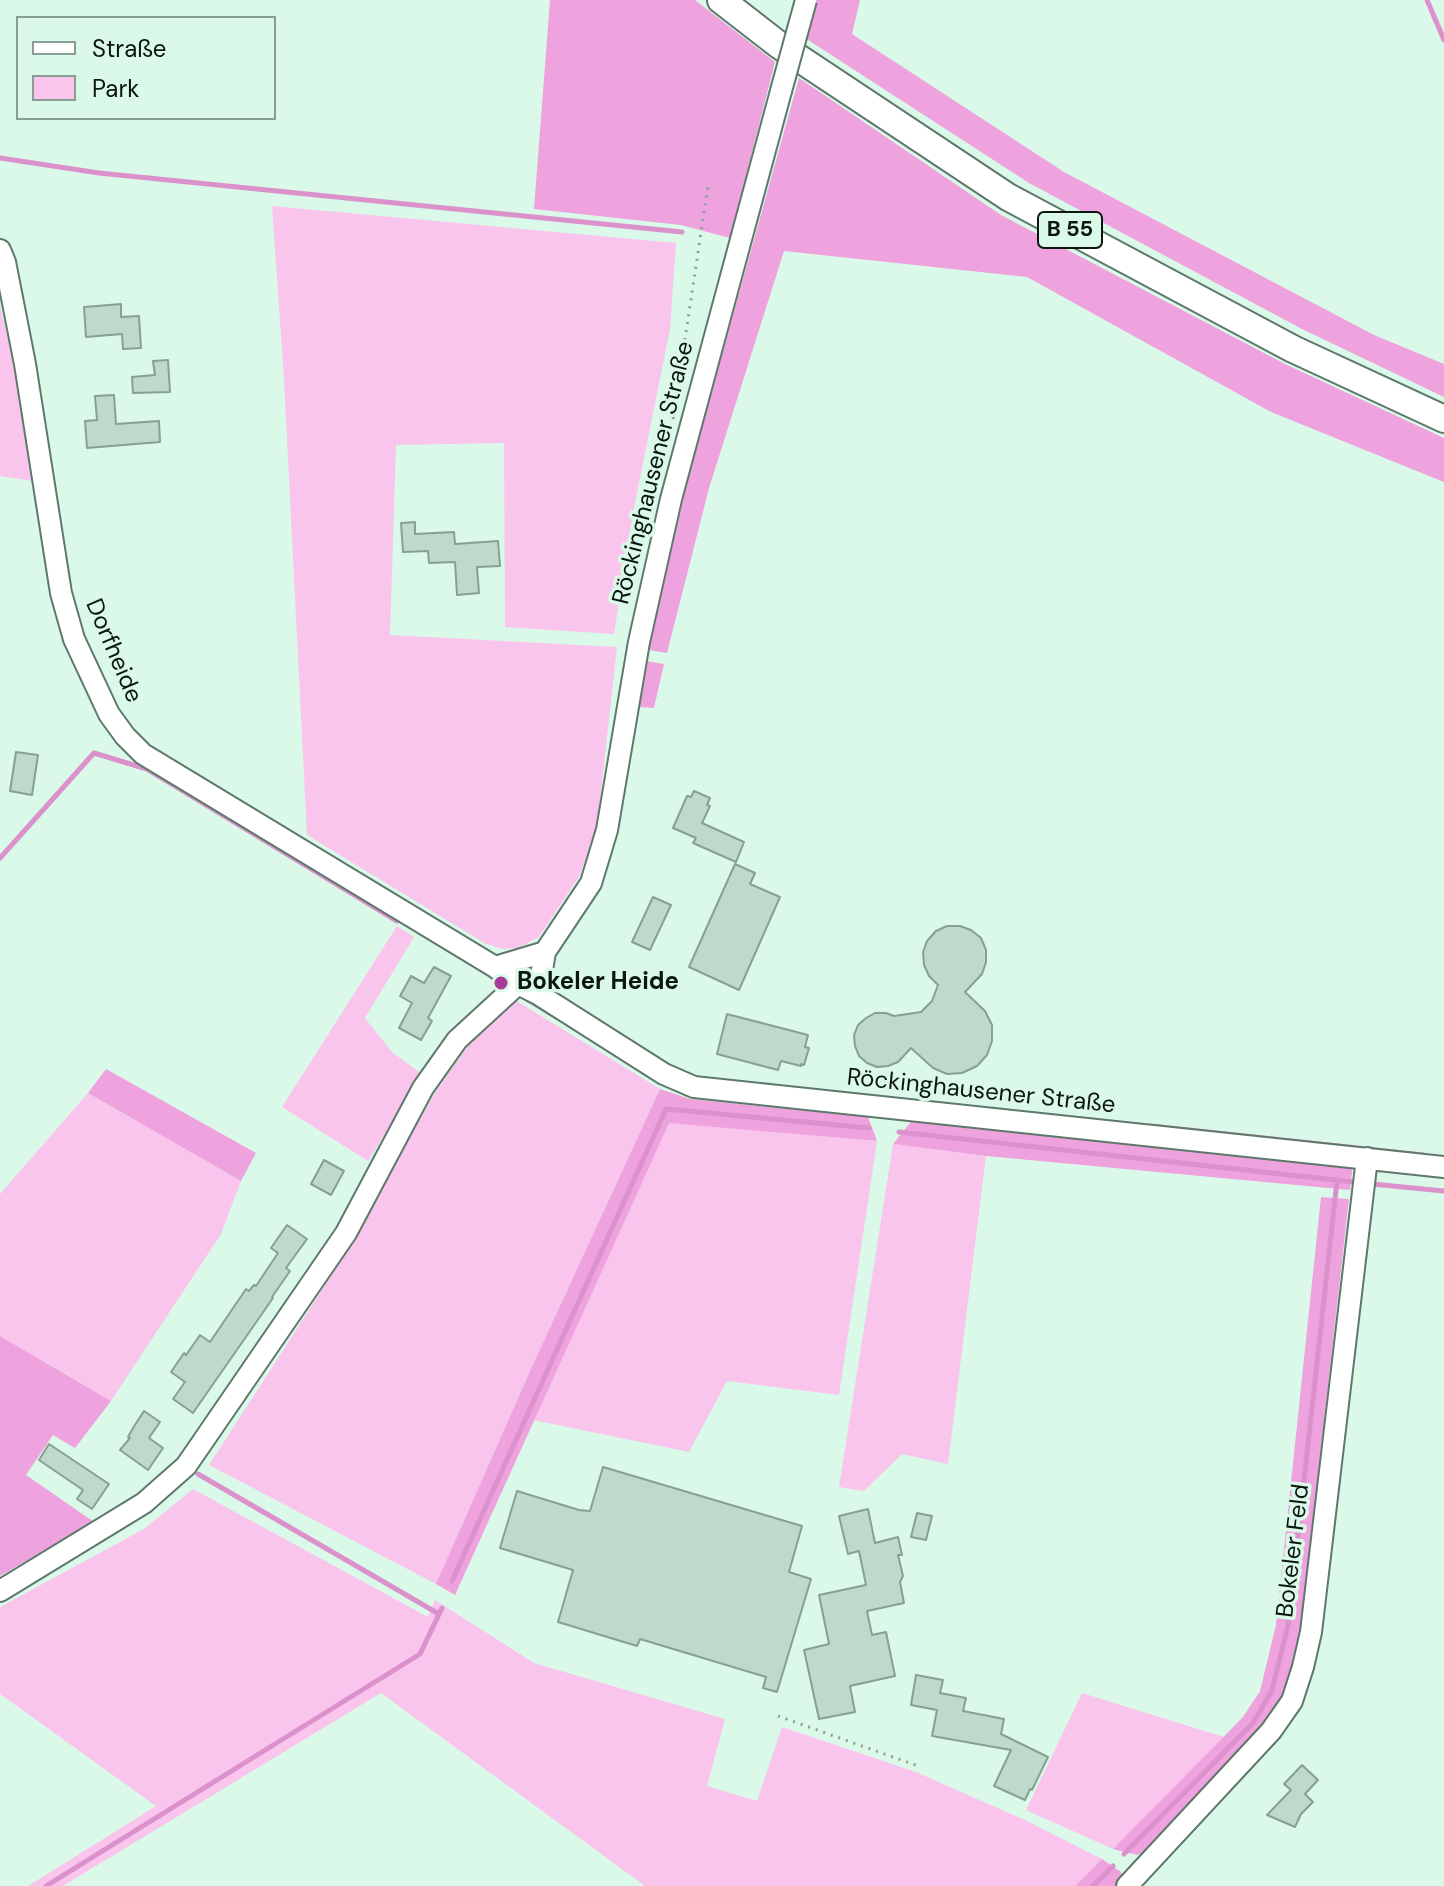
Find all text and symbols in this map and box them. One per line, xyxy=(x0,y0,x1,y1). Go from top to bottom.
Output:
legend xyxy=(16,16,276,120)
text: Straße xyxy=(92,33,166,64)
text: Park xyxy=(92,73,139,104)
road number: B 55 xyxy=(1038,212,1102,248)
street label: Röckinghausener Straße xyxy=(607,339,701,607)
street label: Dorfheide xyxy=(78,595,148,707)
place label: Bokeler Heide xyxy=(517,969,679,997)
marker: Bokeler Heide xyxy=(492,974,510,992)
street label: Röckinghausener Straße xyxy=(845,1064,1117,1120)
street label: Bokeler Feld xyxy=(1272,1483,1316,1619)

